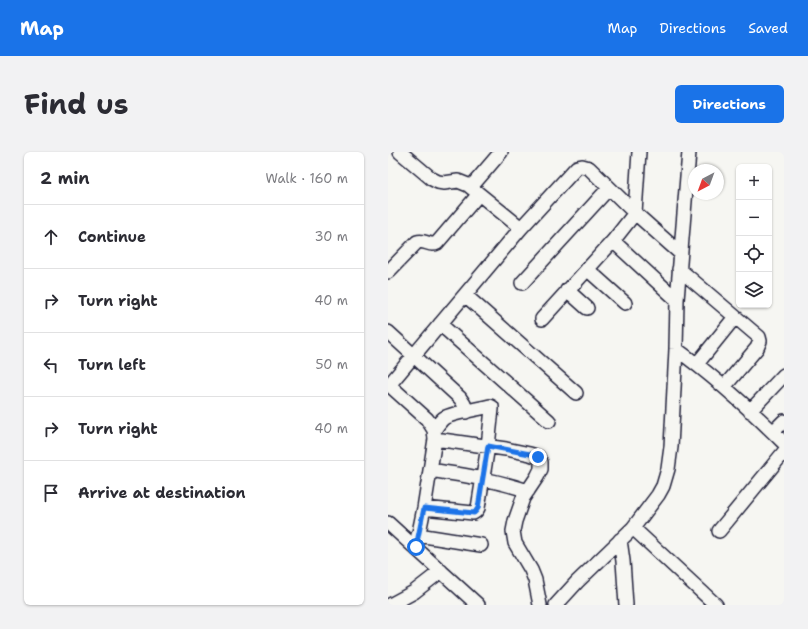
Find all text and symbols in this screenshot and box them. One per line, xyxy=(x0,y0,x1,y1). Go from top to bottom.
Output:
text: Map xyxy=(20,16,64,41)
text: Map xyxy=(608,19,638,37)
text: Directions xyxy=(660,19,726,37)
text: Saved xyxy=(748,19,788,37)
text: Find us xyxy=(24,85,129,123)
button: Directions xyxy=(675,85,784,123)
north arrow xyxy=(688,164,724,200)
map controls xyxy=(736,164,772,308)
button: + xyxy=(736,164,772,200)
text: 2 min xyxy=(40,167,90,189)
text: Walk · 160 m xyxy=(266,170,348,187)
button: − xyxy=(736,200,772,236)
icon: ahead xyxy=(40,226,62,248)
text: Continue xyxy=(78,227,146,247)
text: 30 m xyxy=(314,228,348,245)
button: locate xyxy=(736,236,772,272)
button: layers xyxy=(736,272,772,308)
icon: right xyxy=(40,290,62,312)
text: Turn right xyxy=(78,291,158,311)
text: 40 m xyxy=(314,292,348,309)
icon: left xyxy=(40,354,62,376)
text: Turn left xyxy=(78,355,146,375)
text: 50 m xyxy=(315,356,348,373)
icon: right xyxy=(40,418,62,440)
text: Turn right xyxy=(78,419,158,439)
text: 40 m xyxy=(314,420,348,437)
route end xyxy=(529,448,547,466)
icon: arrive xyxy=(40,482,62,504)
text: Arrive at destination xyxy=(78,483,246,503)
route start xyxy=(407,538,425,556)

